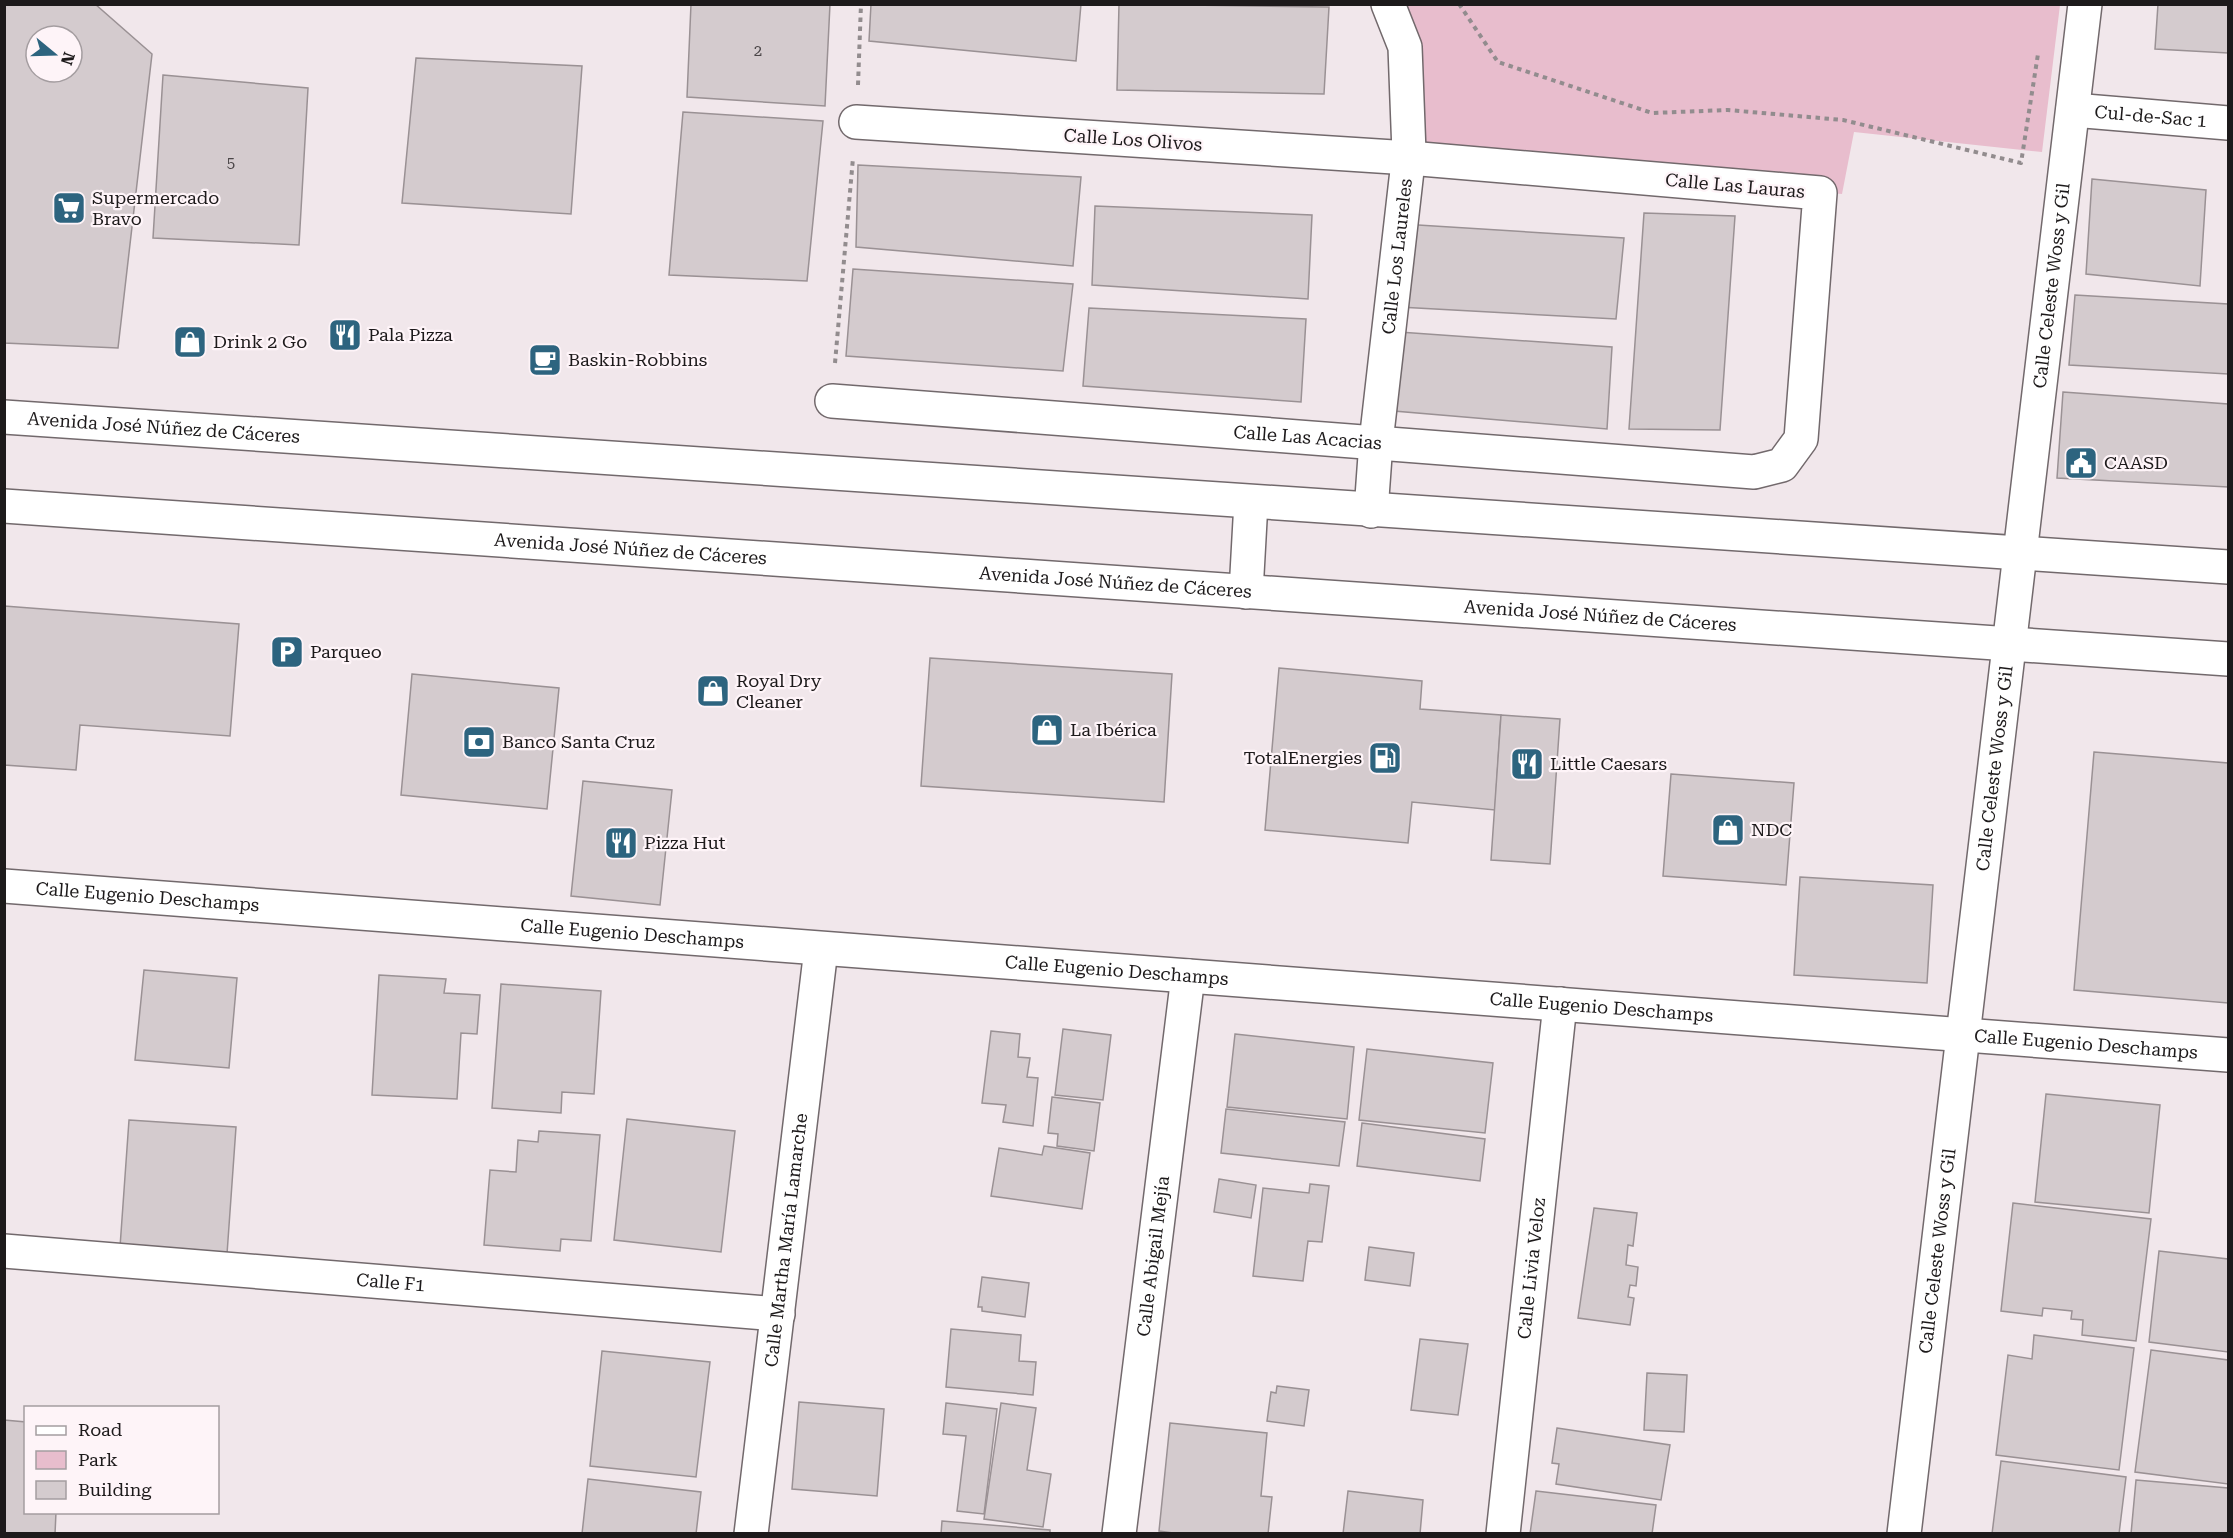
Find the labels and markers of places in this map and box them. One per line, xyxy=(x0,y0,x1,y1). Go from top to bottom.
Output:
place label: Supermercado Bravo xyxy=(92,187,219,229)
supermarket icon: Supermercado Bravo xyxy=(51,190,87,226)
restaurant icon: Pala Pizza xyxy=(327,317,363,353)
shop icon: Drink 2 Go xyxy=(172,324,208,360)
place label: Pala Pizza xyxy=(368,324,453,345)
place label: Drink 2 Go xyxy=(213,331,307,352)
cafe icon: Baskin-Robbins xyxy=(527,342,563,378)
place label: Baskin-Robbins xyxy=(568,349,707,370)
public building icon: CAASD xyxy=(2063,445,2099,481)
place label: CAASD xyxy=(2104,452,2168,473)
parking icon: Parqueo xyxy=(269,634,305,670)
place label: Parqueo xyxy=(310,641,382,662)
place label: Royal Dry Cleaner xyxy=(736,670,822,712)
shop icon: Royal Dry Cleaner xyxy=(695,673,731,709)
shop icon: La Ibérica xyxy=(1029,712,1065,748)
place label: La Ibérica xyxy=(1070,719,1157,740)
bank icon: Banco Santa Cruz xyxy=(461,724,497,760)
place label: Banco Santa Cruz xyxy=(502,731,655,752)
fuel station icon: TotalEnergies xyxy=(1367,740,1403,776)
restaurant icon: Little Caesars xyxy=(1509,746,1545,782)
place label: TotalEnergies xyxy=(1244,747,1362,768)
place label: Little Caesars xyxy=(1550,753,1667,774)
shop icon: NDC xyxy=(1710,812,1746,848)
place label: NDC xyxy=(1751,819,1792,840)
restaurant icon: Pizza Hut xyxy=(603,825,639,861)
place label: Pizza Hut xyxy=(644,832,726,853)

